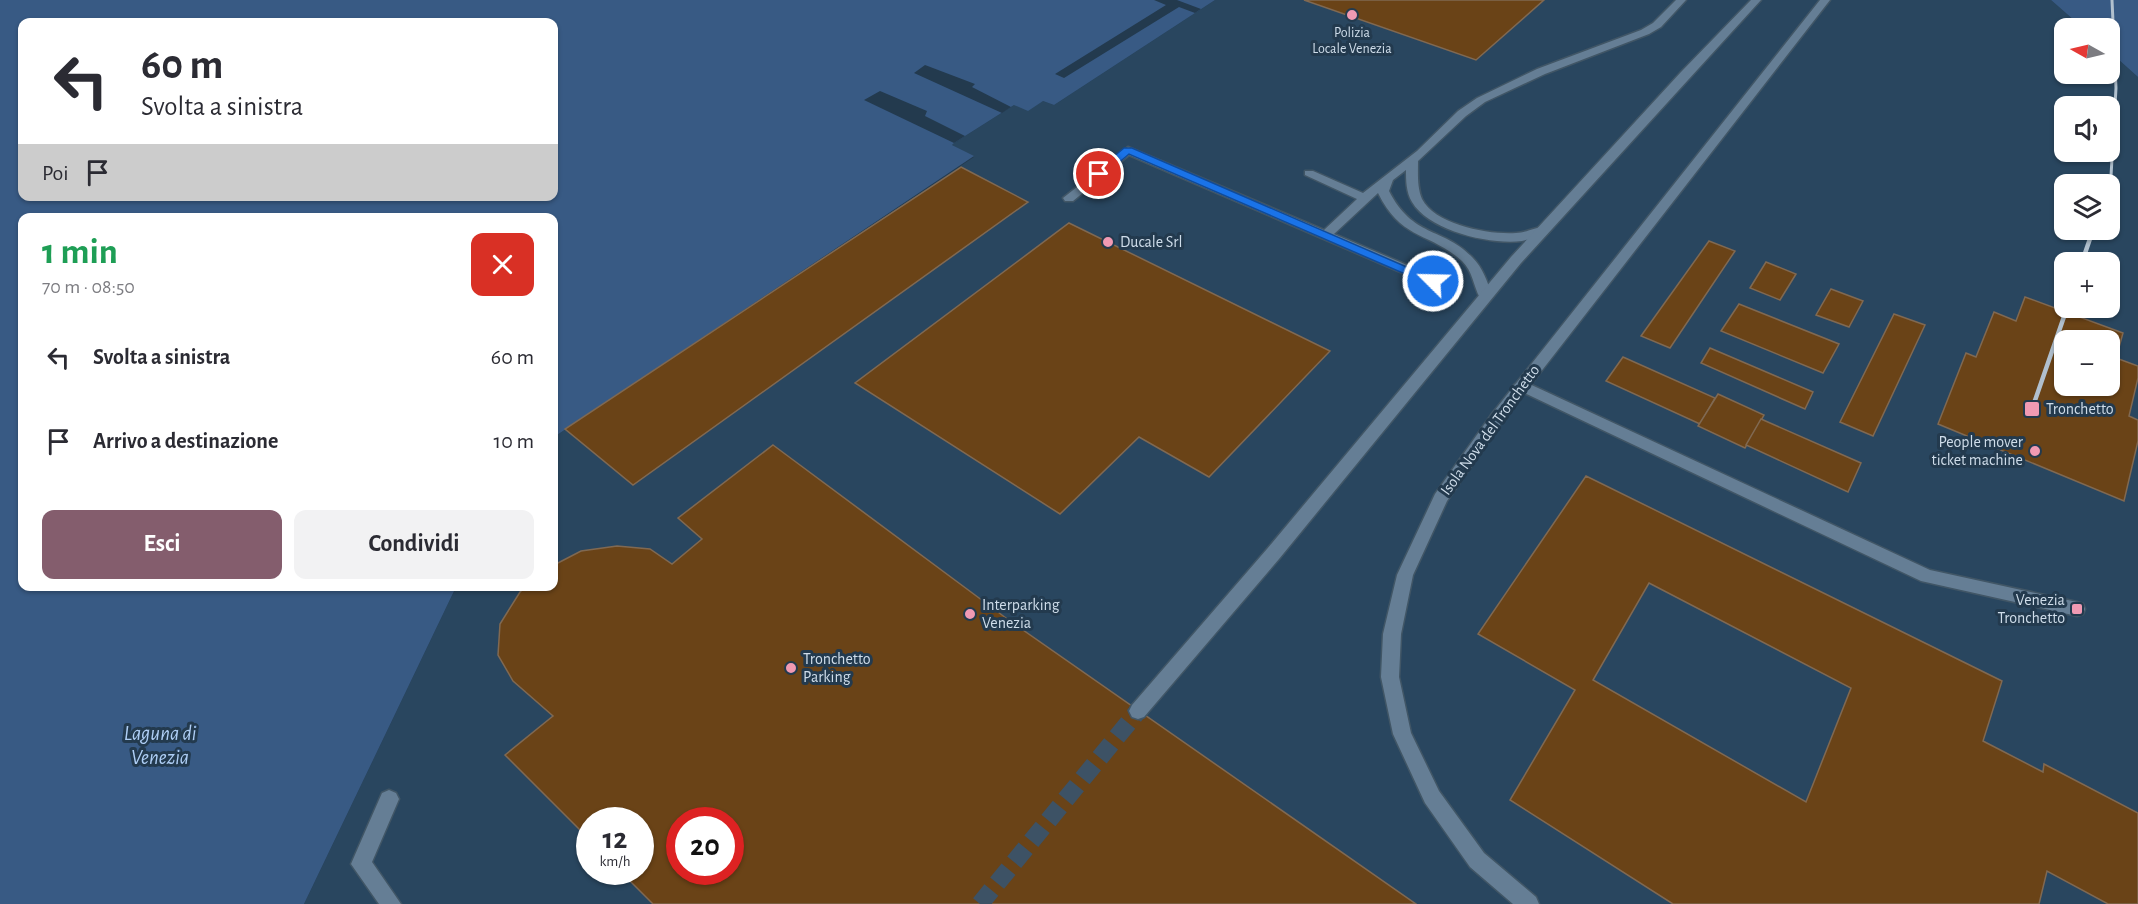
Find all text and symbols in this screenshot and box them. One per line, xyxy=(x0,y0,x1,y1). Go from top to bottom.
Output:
marker: Polizia Locale Venezia xyxy=(1345,8,1359,22)
north arrow xyxy=(2054,18,2120,84)
map controls xyxy=(2054,18,2120,396)
place label: Polizia Locale Venezia xyxy=(1312,26,1392,56)
icon: left xyxy=(42,42,120,120)
text: 60 m xyxy=(141,44,223,86)
text: Svolta a sinistra xyxy=(141,93,303,120)
button: sound xyxy=(2054,96,2120,162)
pin xyxy=(1073,148,1124,199)
icon: arrive xyxy=(81,156,114,189)
icon: arrive xyxy=(1082,157,1115,190)
text: Poi xyxy=(42,162,69,184)
button: layers xyxy=(2054,174,2120,240)
button: close xyxy=(471,233,534,296)
text: 1 min xyxy=(42,234,118,270)
place label: Ducale Srl xyxy=(1120,234,1182,250)
marker: Ducale Srl xyxy=(1101,235,1115,249)
position arrow xyxy=(1401,249,1465,313)
button: + xyxy=(2054,252,2120,318)
text: 70 m · 08:50 xyxy=(42,277,135,297)
button: − xyxy=(2054,330,2120,396)
icon: left xyxy=(42,341,75,374)
text: Svolta a sinistra xyxy=(93,346,230,368)
text: 60 m xyxy=(491,346,534,368)
street label: Isola Nova del Tronchetto xyxy=(1438,362,1543,498)
marker: Tronchetto xyxy=(2023,400,2041,418)
place label: Tronchetto xyxy=(2046,401,2114,417)
icon: arrive xyxy=(42,425,75,458)
text: Arrivo a destinazione xyxy=(93,430,278,452)
text: 10 m xyxy=(494,430,534,452)
place label: People mover ticket machine xyxy=(1932,434,2024,468)
marker: People mover ticket machine xyxy=(2028,444,2042,458)
button: Esci xyxy=(42,510,282,579)
button: Condividi xyxy=(294,510,534,579)
place label: Venezia Tronchetto xyxy=(1997,592,2065,626)
place label: Interparking Venezia xyxy=(982,597,1060,631)
marker: Venezia Tronchetto xyxy=(2070,602,2084,616)
marker: Interparking Venezia xyxy=(963,607,977,621)
place label: Tronchetto Parking xyxy=(803,651,871,685)
marker: Tronchetto Parking xyxy=(784,661,798,675)
water label: Laguna di Venezia xyxy=(124,723,197,768)
speed limit sign: 20 xyxy=(666,807,744,885)
text: 12 xyxy=(603,824,627,854)
text: km/h xyxy=(600,854,630,869)

